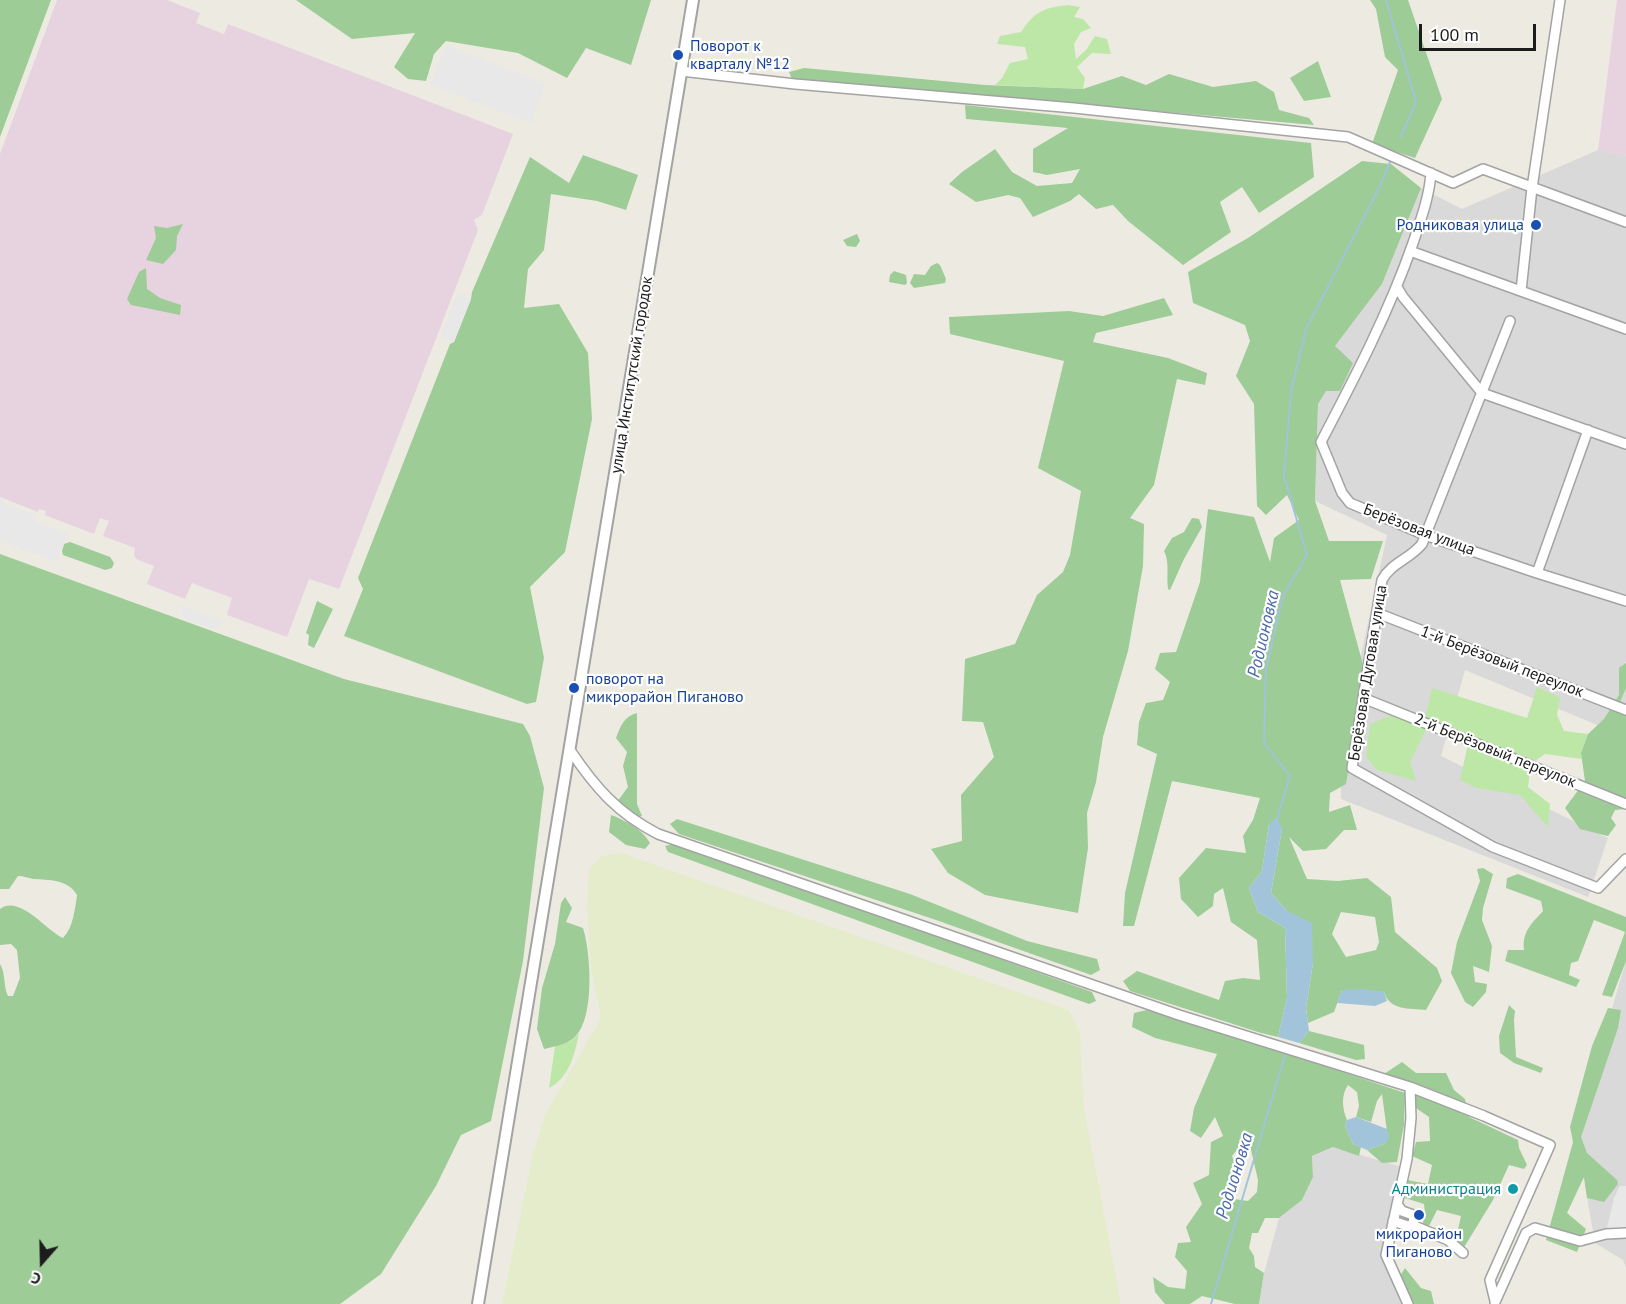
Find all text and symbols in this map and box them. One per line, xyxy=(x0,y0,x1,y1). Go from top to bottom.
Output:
scale bar xyxy=(1422,12,1539,50)
text: 100 m xyxy=(1430,23,1479,46)
place label: Поворот к кварталу №12 xyxy=(690,36,790,74)
marker: Поворот к кварталу №12 xyxy=(671,48,685,62)
place label: Родниковая улица xyxy=(1397,215,1524,235)
marker: Родниковая улица xyxy=(1529,218,1543,232)
street label: улица Институтский городок xyxy=(607,275,657,475)
street label: Берёзовая улица xyxy=(1361,500,1477,560)
street label: Берёзовая Дуговая улица xyxy=(1345,584,1391,762)
water label: Родионовка xyxy=(1243,588,1285,680)
street label: 1-й Берёзовый переулок xyxy=(1418,622,1586,702)
place label: поворот на микрорайон Пиганово xyxy=(586,669,744,707)
marker: поворот на микрорайон Пиганово xyxy=(567,681,581,695)
street label: 2-й Берёзовый переулок xyxy=(1411,710,1579,792)
water label: Родионовка xyxy=(1212,1130,1258,1222)
place label: Администрация xyxy=(1392,1179,1501,1199)
marker: Администрация xyxy=(1506,1182,1520,1196)
marker: микрорайон Пиганово xyxy=(1412,1208,1426,1222)
place label: микрорайон Пиганово xyxy=(1376,1224,1462,1262)
north arrow xyxy=(12,1232,72,1292)
text: С xyxy=(28,1268,43,1290)

